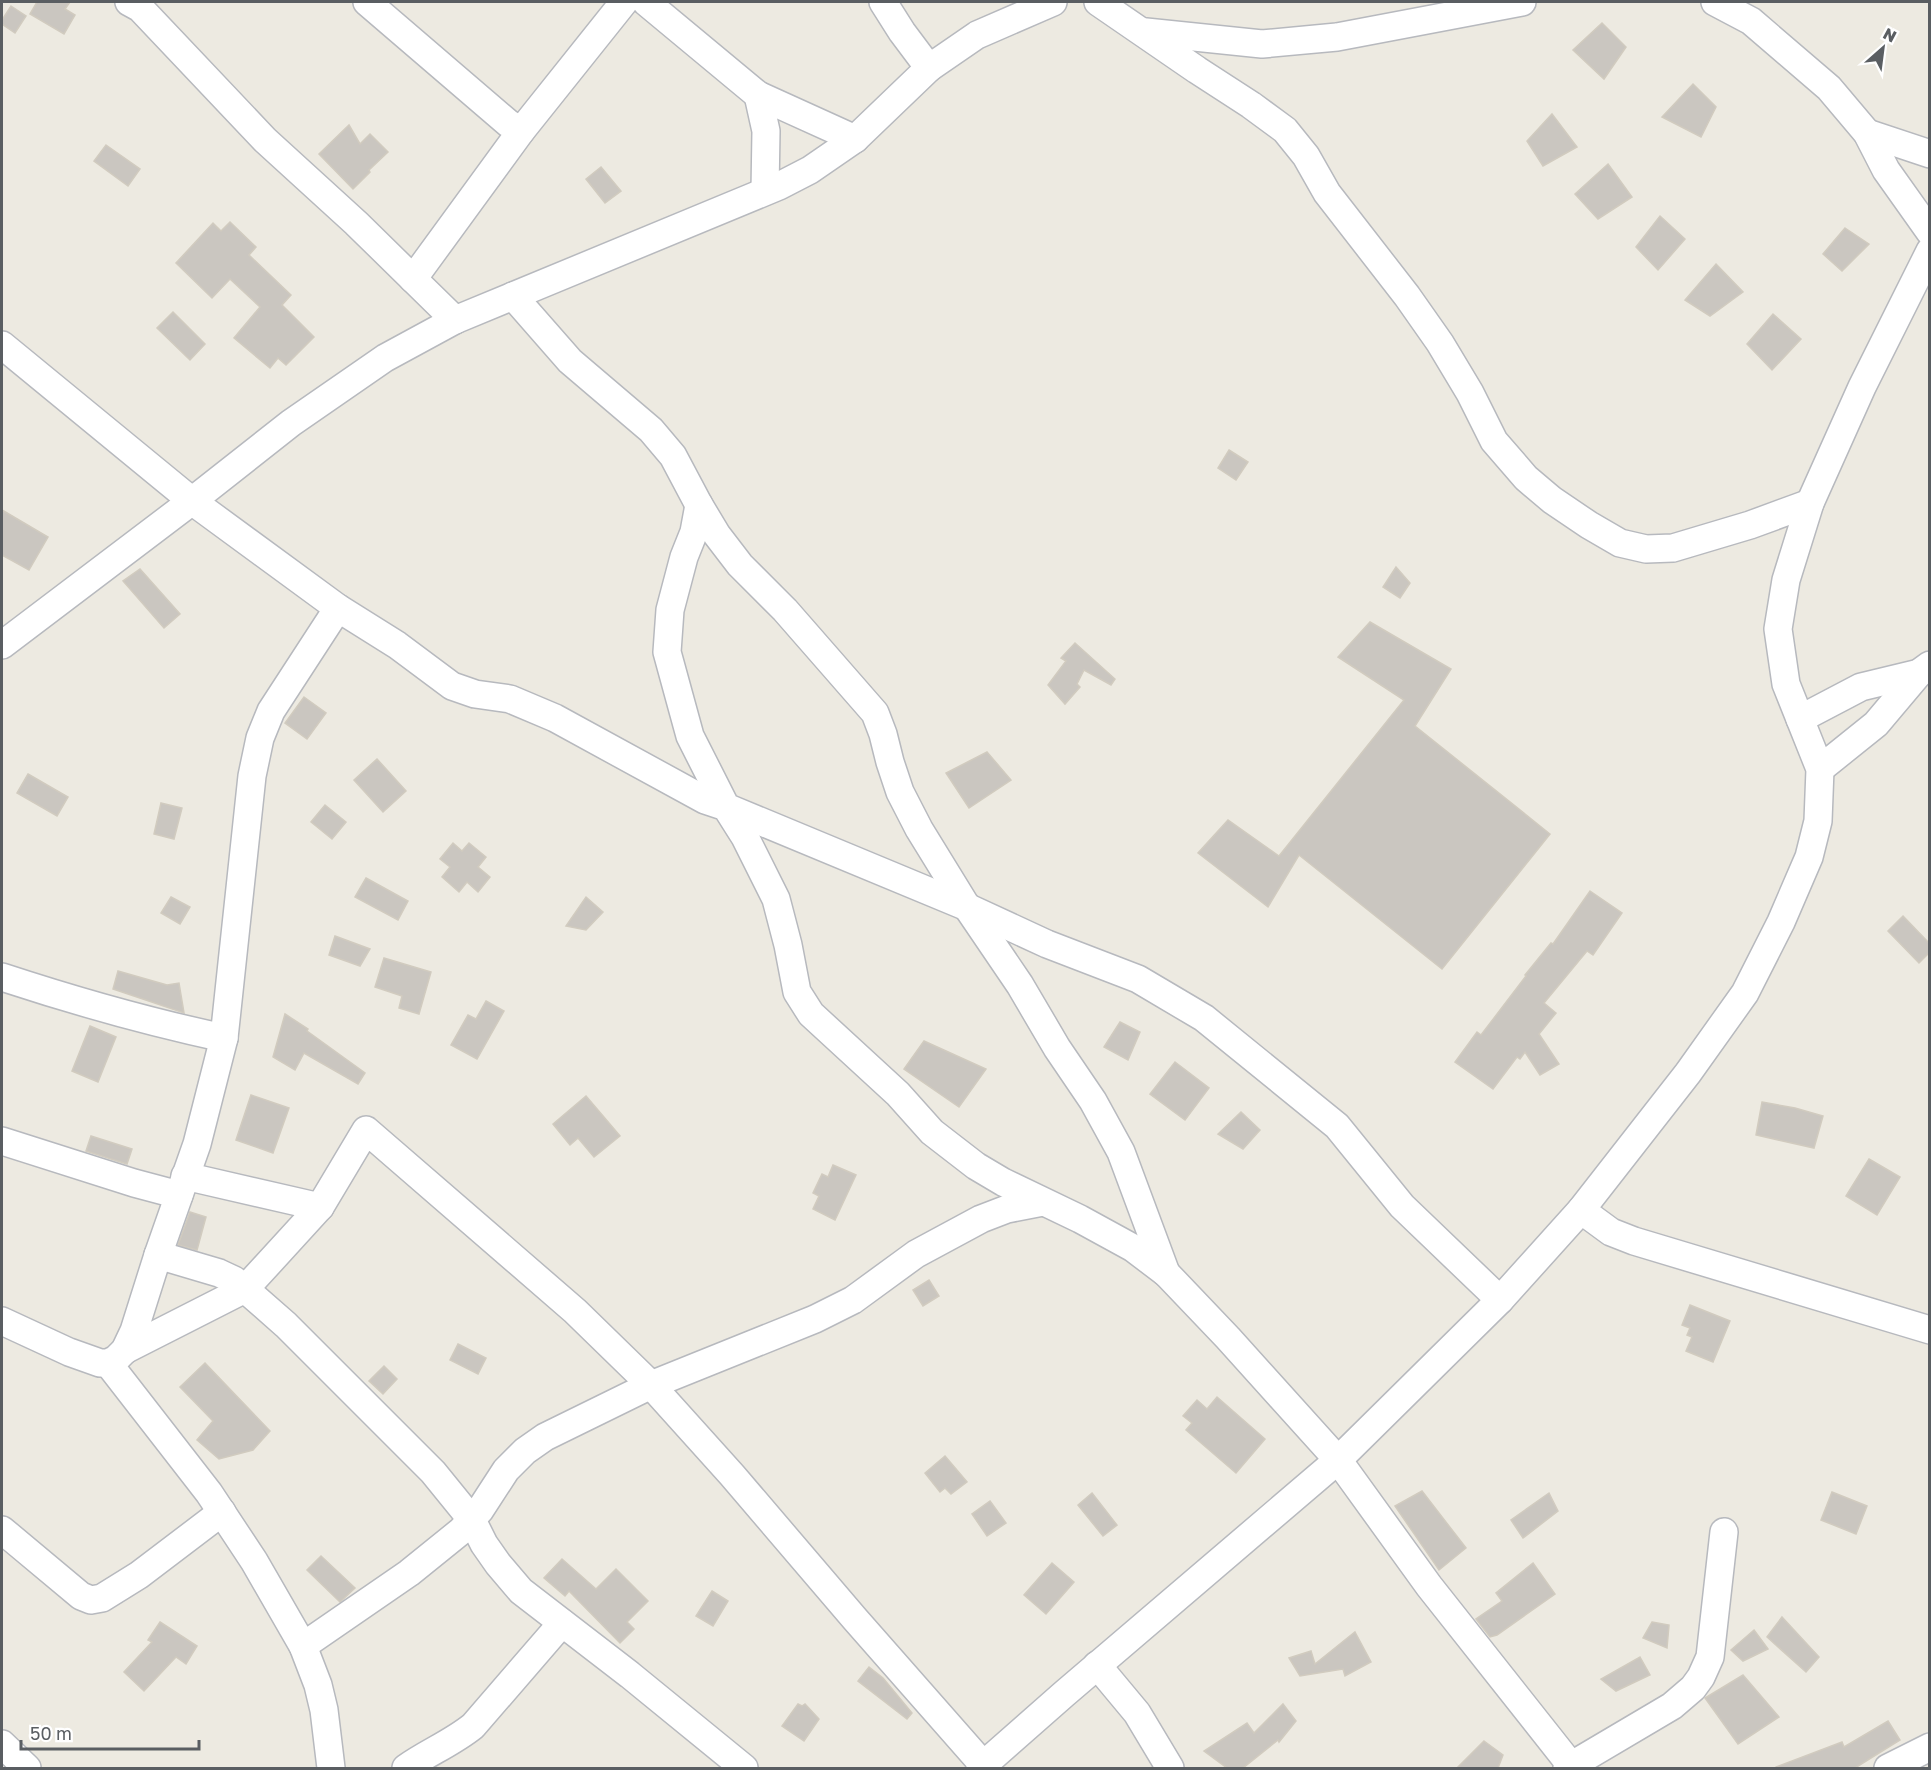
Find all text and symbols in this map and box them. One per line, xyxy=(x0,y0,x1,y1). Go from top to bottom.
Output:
north arrow xyxy=(1853,18,1913,78)
text: N xyxy=(1880,23,1900,46)
scale bar xyxy=(21,1713,200,1751)
text: 50 m xyxy=(30,1722,72,1744)

